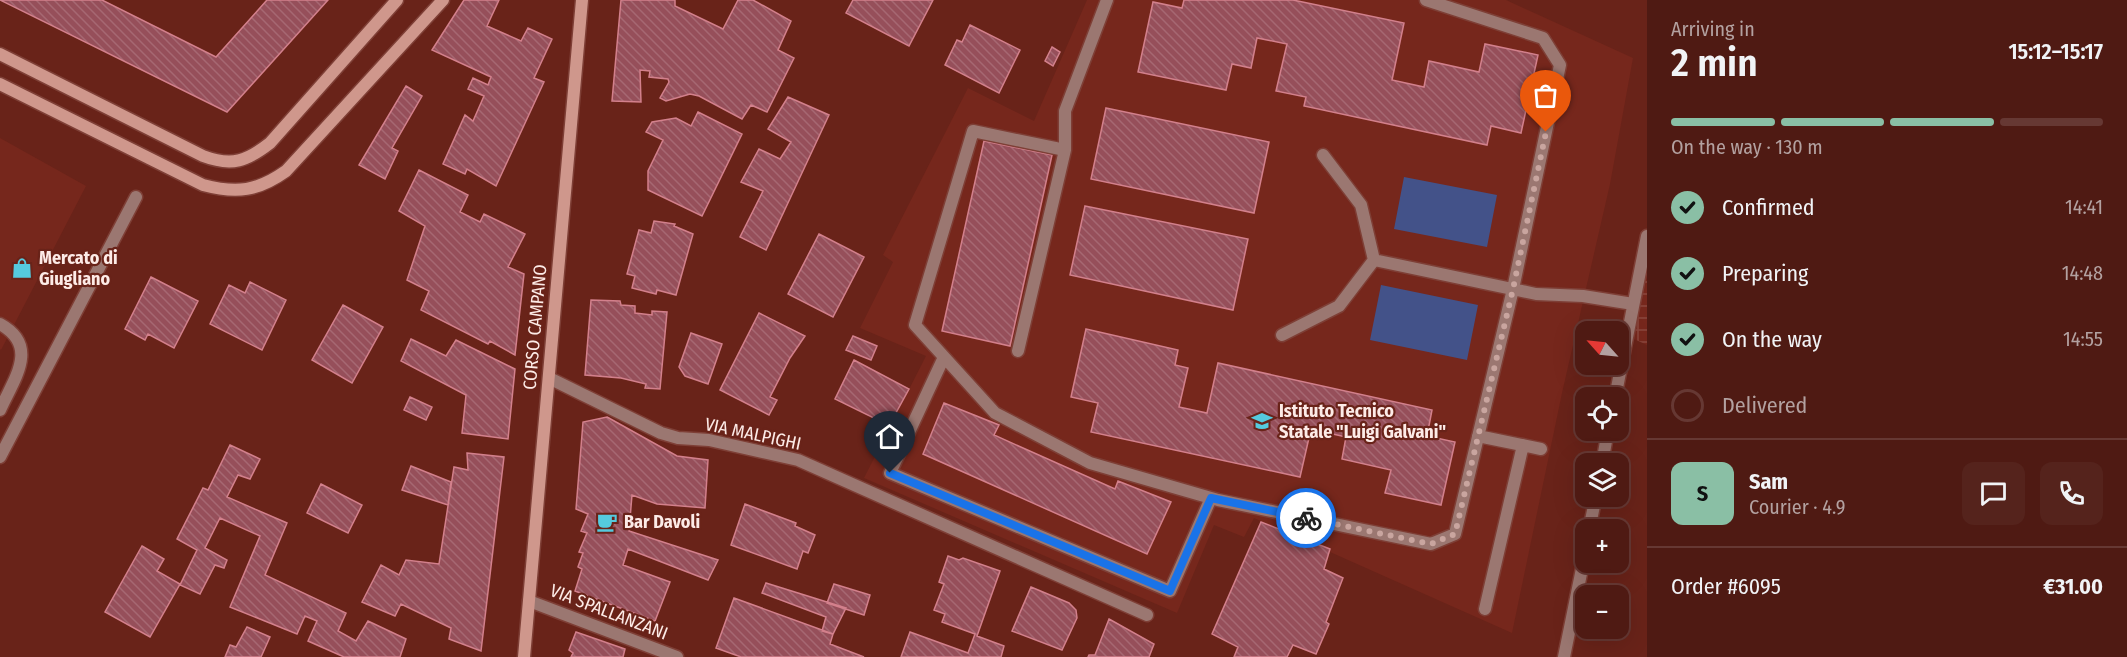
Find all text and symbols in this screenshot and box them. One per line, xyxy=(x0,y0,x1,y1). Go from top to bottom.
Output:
text: Arriving in xyxy=(1671,17,1755,41)
text: 15:12–15:17 xyxy=(2008,38,2103,65)
text: 2 min xyxy=(1671,40,1758,86)
pin xyxy=(1520,70,1571,132)
icon: bag xyxy=(1529,79,1562,112)
text: On the way · 130 m xyxy=(1671,135,1823,159)
icon: check xyxy=(1671,191,1704,224)
text: Confirmed xyxy=(1722,194,1815,221)
text: 14:41 xyxy=(2065,195,2103,219)
place label: Mercato di Giugliano xyxy=(39,247,118,290)
shop icon: Mercato di Giugliano xyxy=(10,256,34,280)
icon: check xyxy=(1671,257,1704,290)
text: Preparing xyxy=(1722,260,1808,287)
text: 14:48 xyxy=(2062,261,2103,285)
street label: CORSO CAMPANO xyxy=(519,263,551,391)
north arrow xyxy=(1575,321,1629,375)
map controls xyxy=(1575,321,1629,639)
icon: check xyxy=(1671,323,1704,356)
text: On the way xyxy=(1722,326,1822,353)
text: 14:55 xyxy=(2063,327,2103,351)
button: locate xyxy=(1575,387,1629,441)
text: Delivered xyxy=(1722,392,1807,419)
place label: Istituto Tecnico Statale "Luigi Galvani" xyxy=(1279,400,1446,443)
school or university icon: Istituto Tecnico Statale "Luigi Galvani" xyxy=(1250,409,1274,433)
pin xyxy=(864,411,915,473)
street label: VIA MALPIGHI xyxy=(703,413,803,455)
icon: home xyxy=(873,420,906,453)
button: layers xyxy=(1575,453,1629,507)
button: chat xyxy=(1962,462,2025,525)
button: phone xyxy=(2040,462,2103,525)
text: Sam xyxy=(1749,468,1788,495)
text: S xyxy=(1697,480,1708,507)
courier xyxy=(1276,488,1336,548)
text: Courier · 4.9 xyxy=(1749,495,1845,519)
icon: bike xyxy=(1290,502,1323,535)
cafe icon: Bar Davoli xyxy=(595,510,619,534)
place label: Bar Davoli xyxy=(624,511,700,533)
button: + xyxy=(1575,519,1629,573)
text: Order #6095 xyxy=(1671,573,1781,600)
text: €31.00 xyxy=(2043,573,2103,600)
street label: VIA SPALLANZANI xyxy=(547,579,671,645)
button: − xyxy=(1575,585,1629,639)

